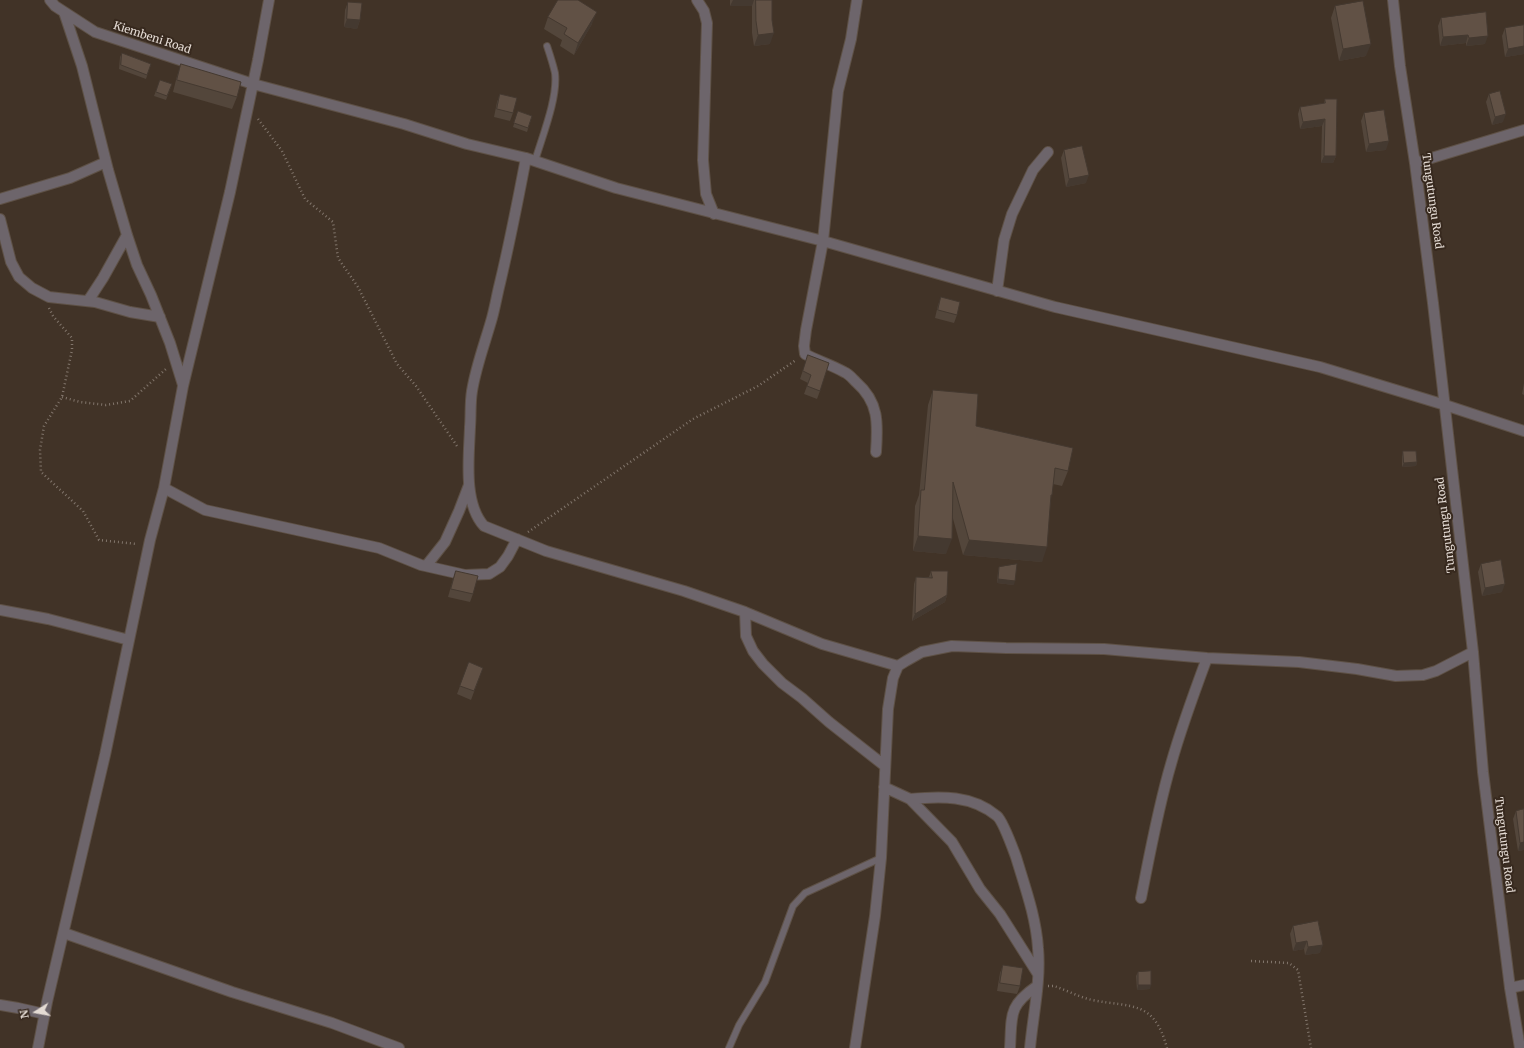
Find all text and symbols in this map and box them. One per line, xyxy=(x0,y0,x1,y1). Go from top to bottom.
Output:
street label: Kiembeni Road xyxy=(112,19,192,57)
street label: Tungutungu Road xyxy=(1419,152,1445,250)
street label: Tungutungu Road xyxy=(1434,476,1458,574)
street label: Tungutungu Road xyxy=(1492,796,1516,894)
north arrow xyxy=(16,992,56,1032)
text: N xyxy=(17,1009,32,1020)

